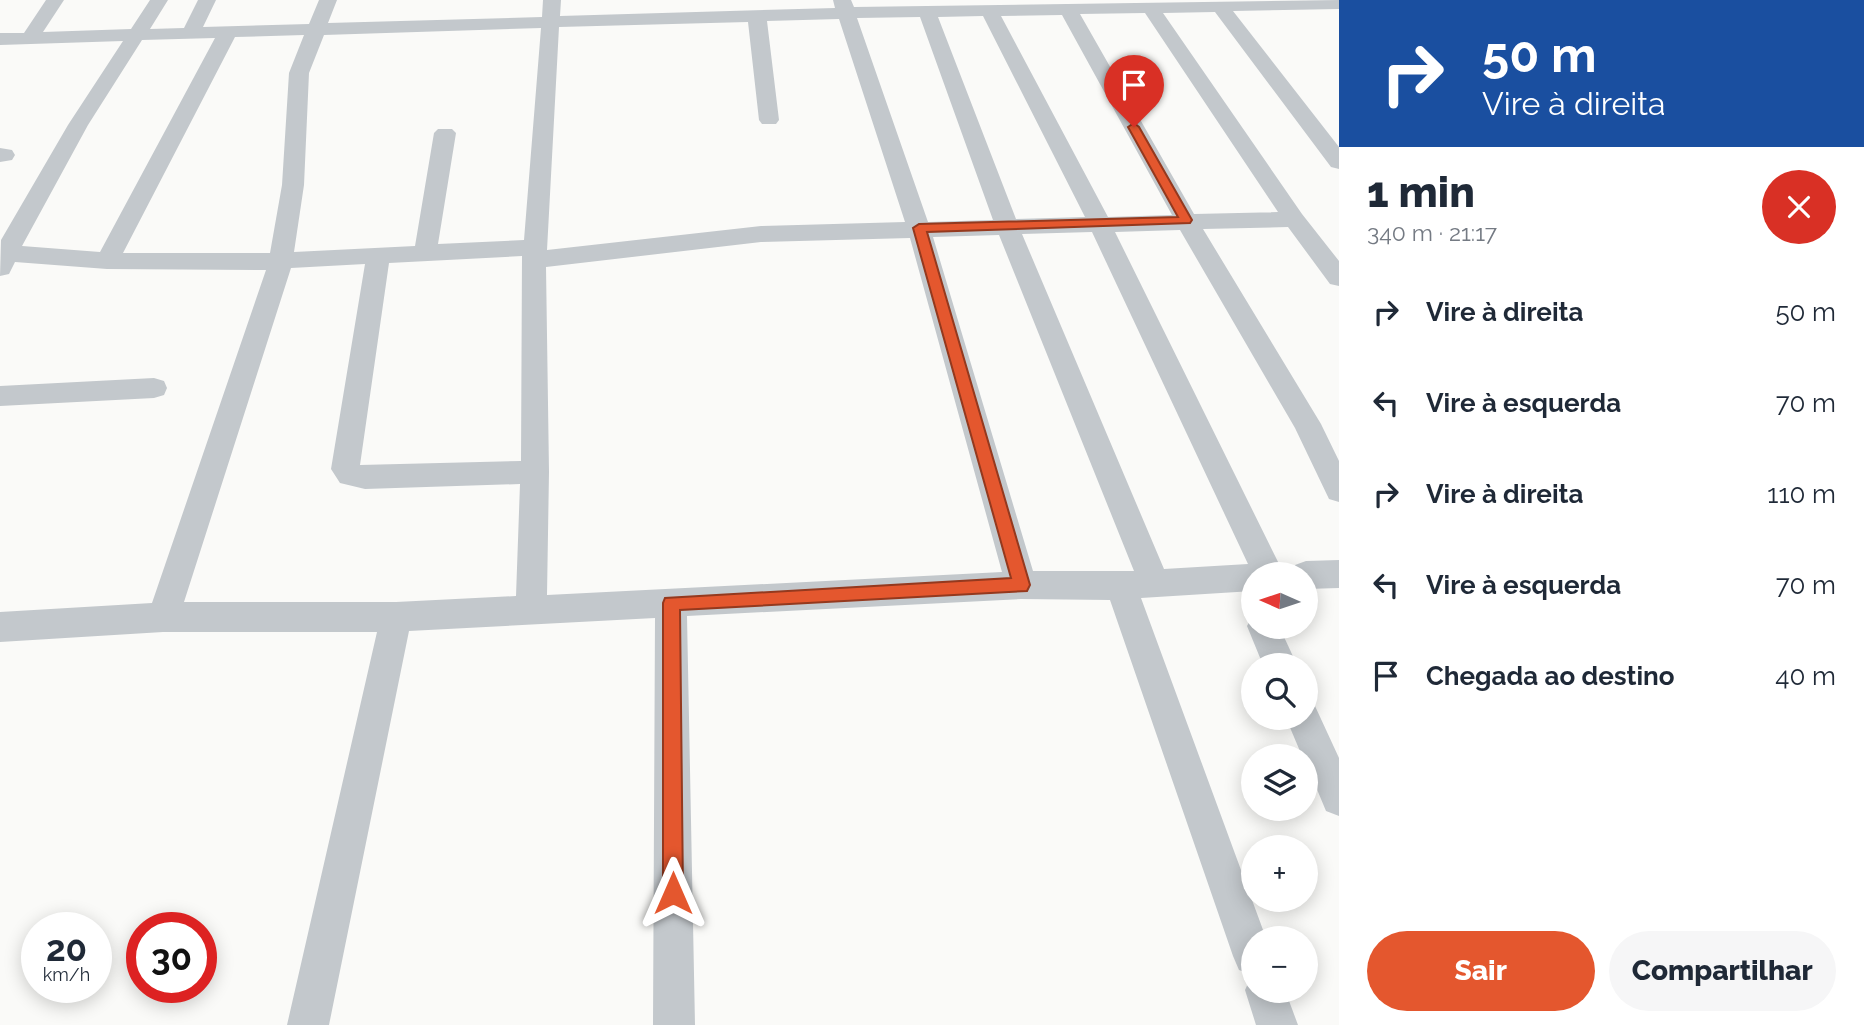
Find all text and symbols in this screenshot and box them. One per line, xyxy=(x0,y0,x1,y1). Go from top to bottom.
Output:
text: 50 m xyxy=(1482,26,1597,83)
icon: right xyxy=(1367,28,1458,119)
pin xyxy=(1104,55,1164,127)
icon: arrive xyxy=(1115,66,1153,104)
text: Vire à direita xyxy=(1482,85,1665,122)
text: 1 min xyxy=(1367,168,1475,217)
button: close xyxy=(1762,170,1836,244)
text: 340 m · 21:17 xyxy=(1367,219,1497,246)
icon: right xyxy=(1367,293,1405,331)
text: Vire à direita xyxy=(1426,297,1583,327)
text: 50 m xyxy=(1775,297,1836,327)
icon: left xyxy=(1367,384,1405,422)
text: Vire à esquerda xyxy=(1426,388,1621,418)
text: 70 m xyxy=(1776,388,1836,418)
icon: right xyxy=(1367,475,1405,513)
text: Vire à direita xyxy=(1426,479,1583,509)
text: 110 m xyxy=(1767,479,1836,509)
north arrow xyxy=(1241,562,1318,639)
map controls xyxy=(1241,562,1318,1003)
icon: left xyxy=(1367,566,1405,604)
text: Vire à esquerda xyxy=(1426,570,1621,600)
text: 70 m xyxy=(1776,570,1836,600)
button: search xyxy=(1241,653,1318,730)
icon: arrive xyxy=(1367,657,1405,695)
text: Chegada ao destino xyxy=(1426,661,1675,691)
text: 40 m xyxy=(1775,661,1836,691)
button: layers xyxy=(1241,744,1318,821)
button: + xyxy=(1241,835,1318,912)
position arrow xyxy=(636,856,710,930)
speed limit sign: 30 xyxy=(126,912,217,1003)
button: − xyxy=(1241,926,1318,1003)
text: 20 xyxy=(46,928,87,969)
button: Sair xyxy=(1367,931,1595,1011)
button: Compartilhar xyxy=(1609,931,1836,1011)
text: km/h xyxy=(43,964,90,985)

